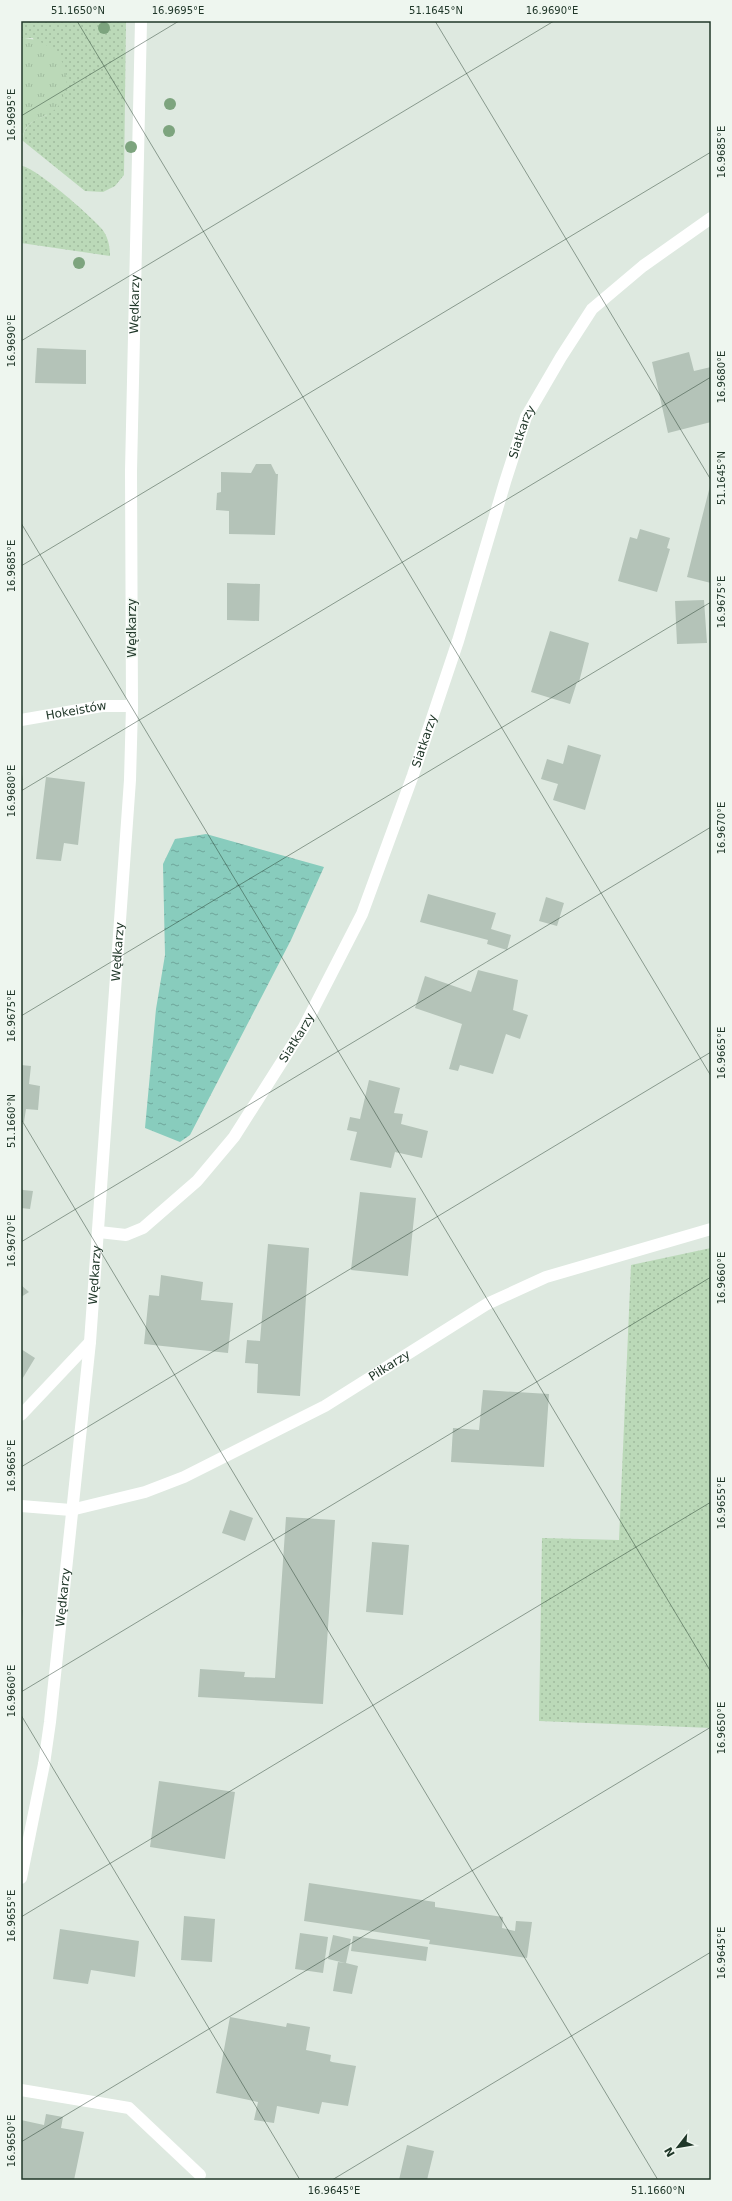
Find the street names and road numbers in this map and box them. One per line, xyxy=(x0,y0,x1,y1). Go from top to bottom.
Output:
street label: Wędkarzy xyxy=(127,274,142,334)
street label: Siatkarzy xyxy=(506,403,538,460)
street label: Wędkarzy xyxy=(125,598,139,658)
street label: Hokeistów xyxy=(45,698,108,723)
street label: Siatkarzy xyxy=(409,712,440,770)
street label: Wędkarzy xyxy=(109,922,127,982)
street label: Siatkarzy xyxy=(276,1011,317,1065)
street label: Wędkarzy xyxy=(86,1245,104,1305)
street label: Piłkarzy xyxy=(366,1347,413,1384)
street label: Wędkarzy xyxy=(53,1567,73,1628)

